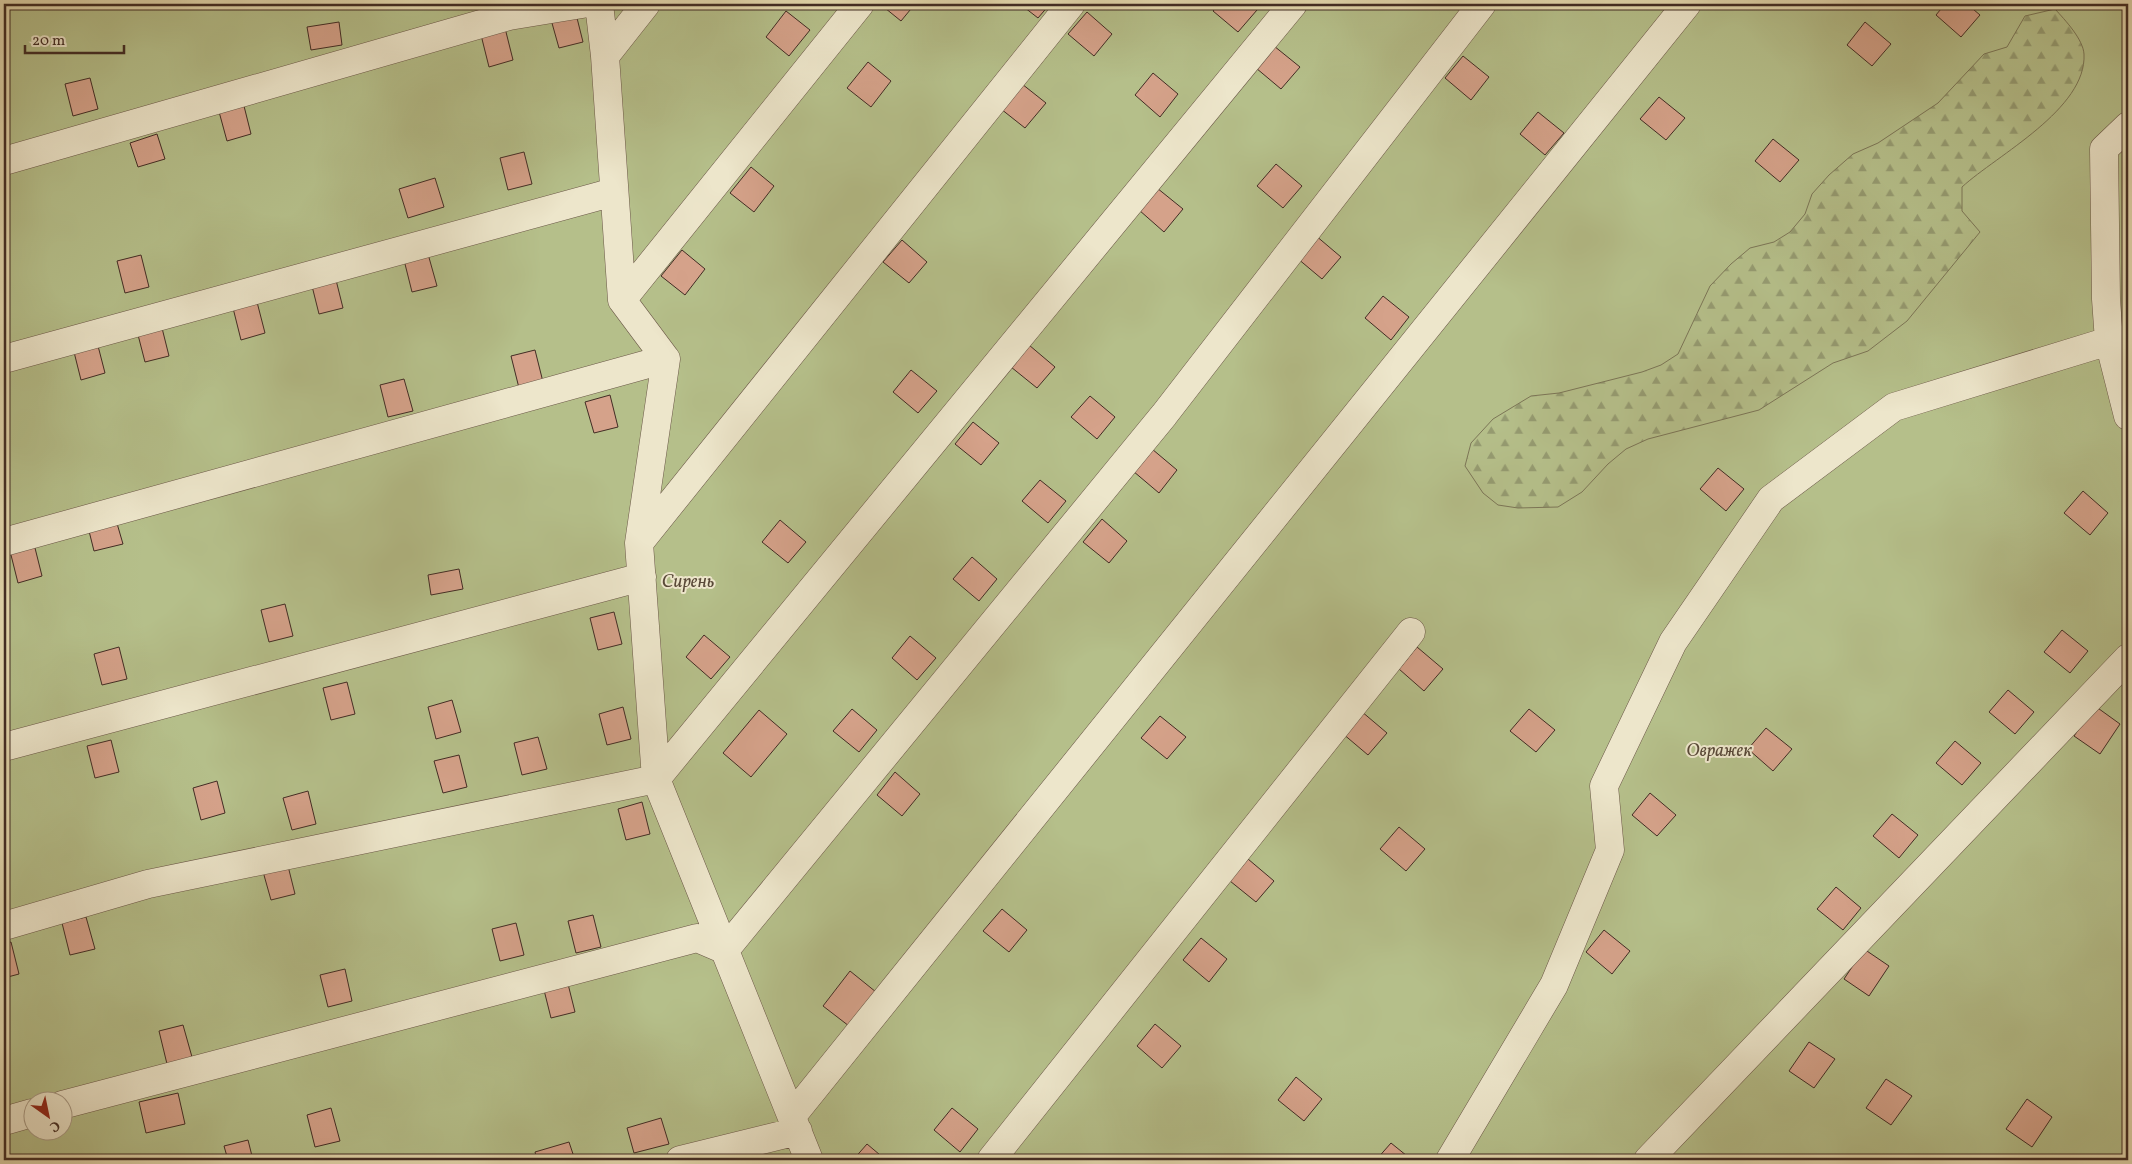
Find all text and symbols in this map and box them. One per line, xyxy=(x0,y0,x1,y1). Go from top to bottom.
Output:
scale bar xyxy=(25,22,124,54)
text: 20 m xyxy=(32,31,65,52)
park label: Сирень xyxy=(662,570,715,595)
park label: Овражек xyxy=(1686,739,1752,764)
north arrow xyxy=(22,1092,72,1142)
text: С xyxy=(45,1115,63,1136)

